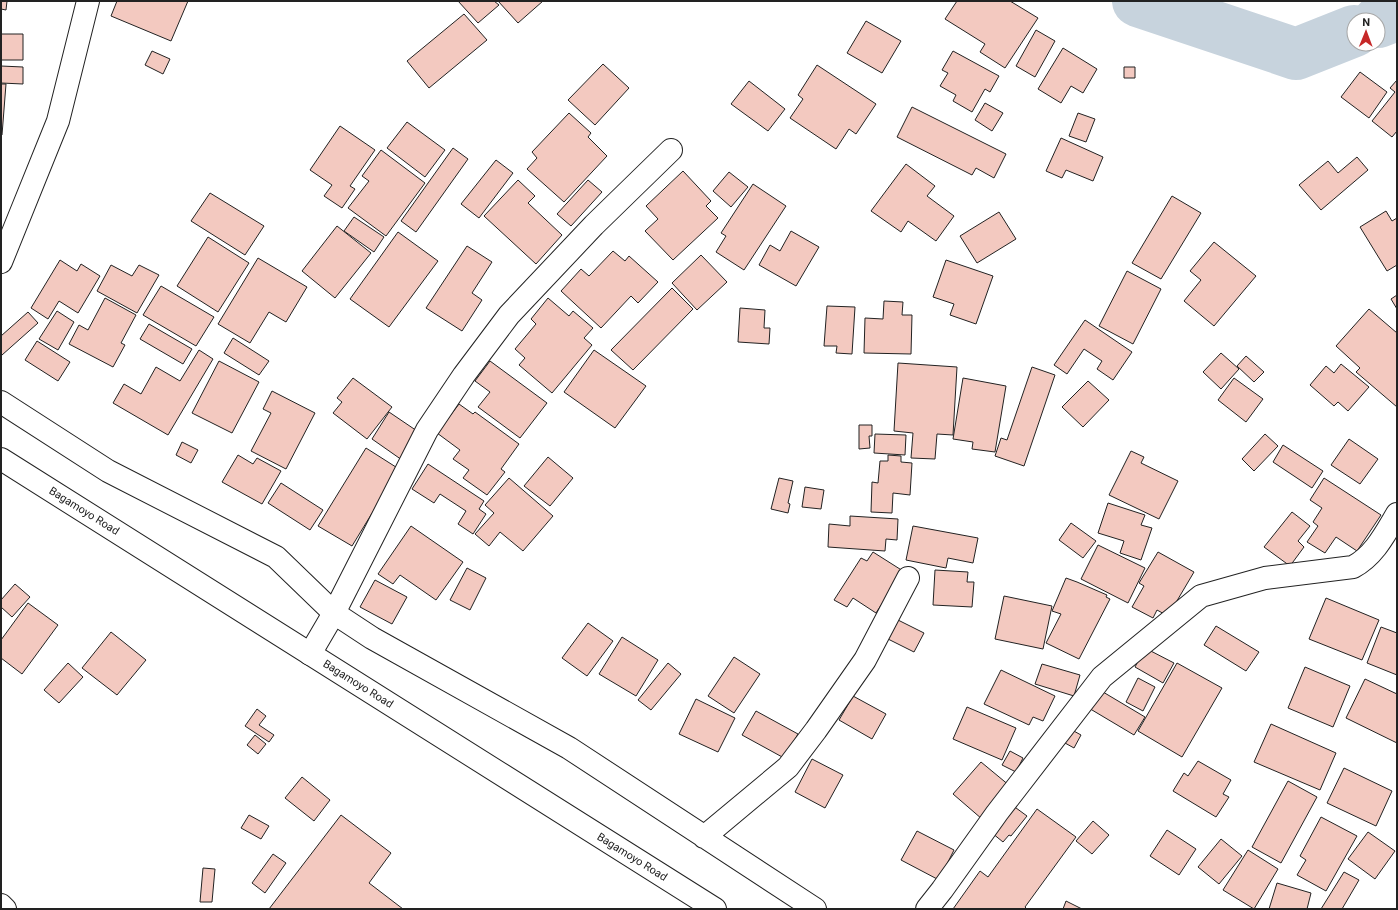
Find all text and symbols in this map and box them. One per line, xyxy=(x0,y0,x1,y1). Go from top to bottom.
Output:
north arrow xyxy=(1346,12,1386,52)
text: N xyxy=(1362,16,1370,29)
street label: Bagamoyo Road xyxy=(47,484,121,538)
street label: Bagamoyo Road xyxy=(321,657,395,711)
street label: Bagamoyo Road xyxy=(595,830,669,884)

